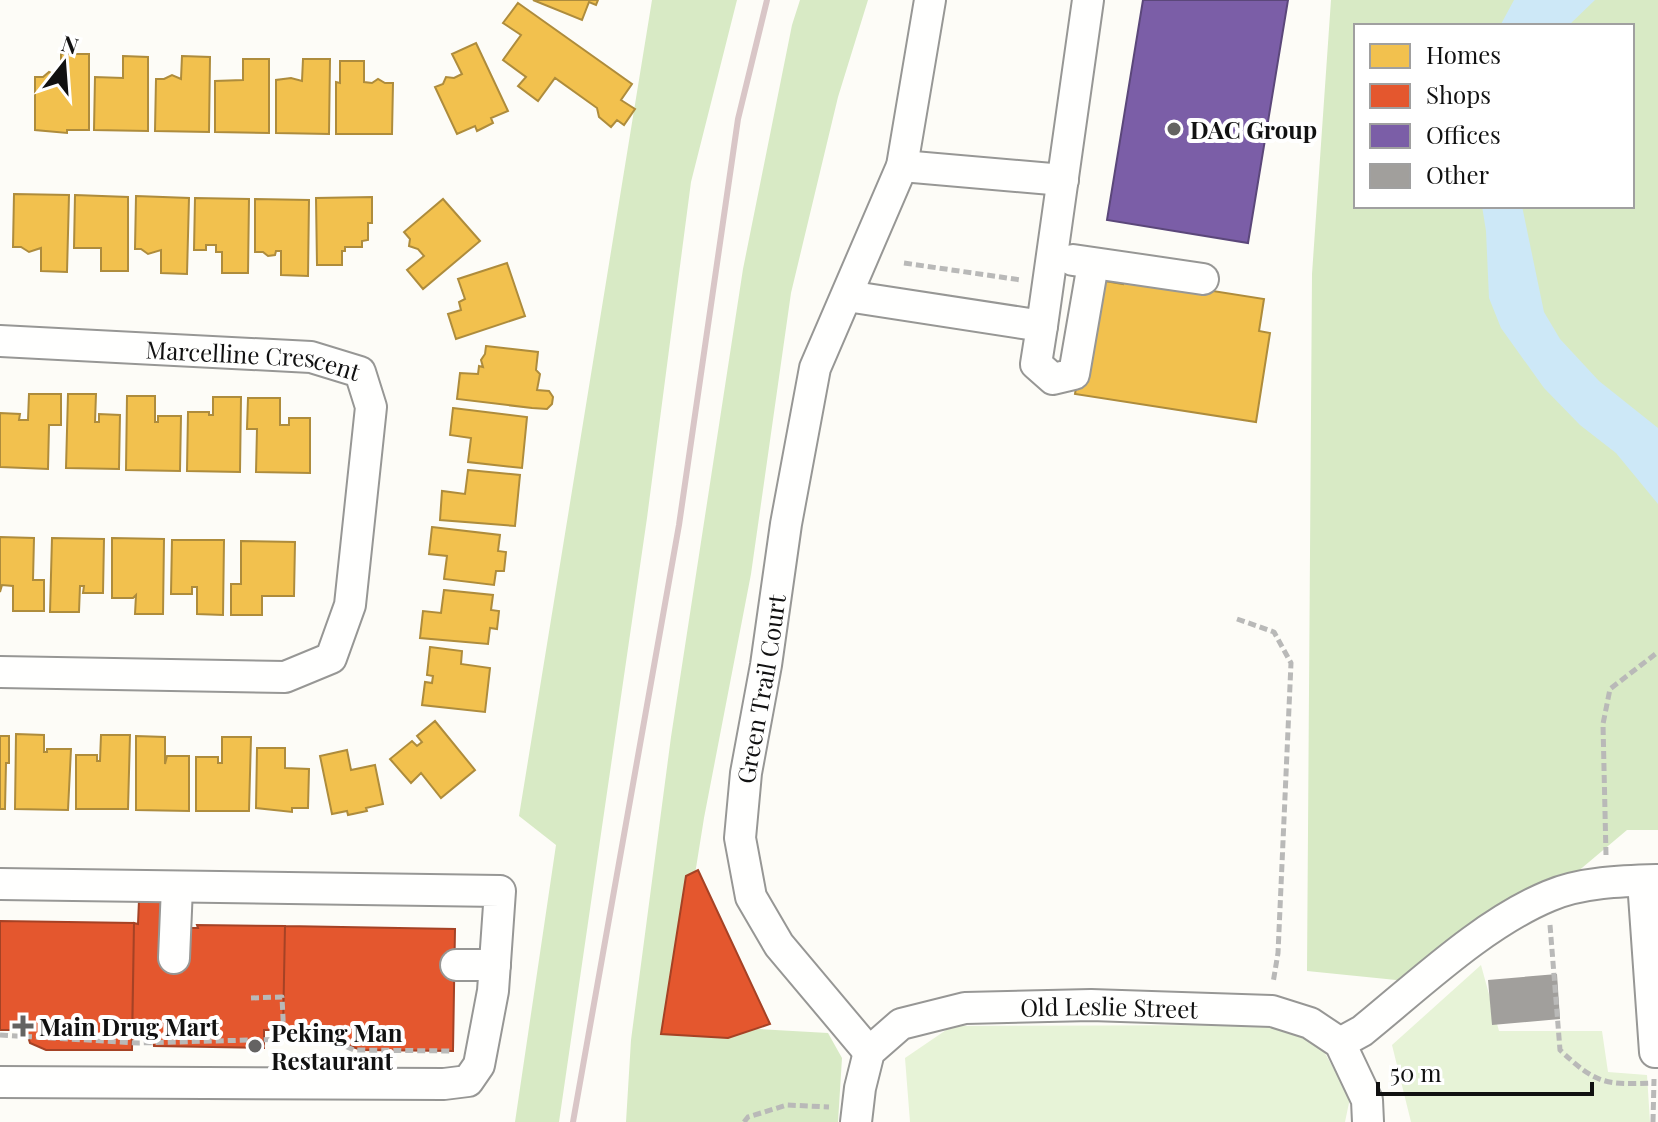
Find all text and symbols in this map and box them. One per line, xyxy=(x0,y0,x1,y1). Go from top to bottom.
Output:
north arrow xyxy=(24,24,104,104)
legend xyxy=(1354,24,1634,208)
text: N xyxy=(58,27,82,61)
text: Homes xyxy=(1426,38,1501,70)
text: Shops xyxy=(1426,78,1491,110)
place label: DAC Group xyxy=(1190,113,1317,145)
text: Offices xyxy=(1426,118,1501,150)
marker: DAC Group xyxy=(1165,120,1183,138)
text: Other xyxy=(1426,158,1490,190)
street label: Marcelline Crescent xyxy=(145,333,365,387)
street label: Green Trail Court xyxy=(729,592,792,785)
street label: Old Leslie Street xyxy=(1020,989,1199,1025)
place label: Main Drug Mart xyxy=(39,1010,219,1042)
place label: Peking Man Restaurant xyxy=(271,1016,403,1076)
marker: Main Drug Mart xyxy=(14,1017,32,1035)
marker: Peking Man Restaurant xyxy=(246,1037,264,1055)
scale bar xyxy=(1378,1046,1592,1096)
text: 50 m xyxy=(1390,1056,1442,1088)

